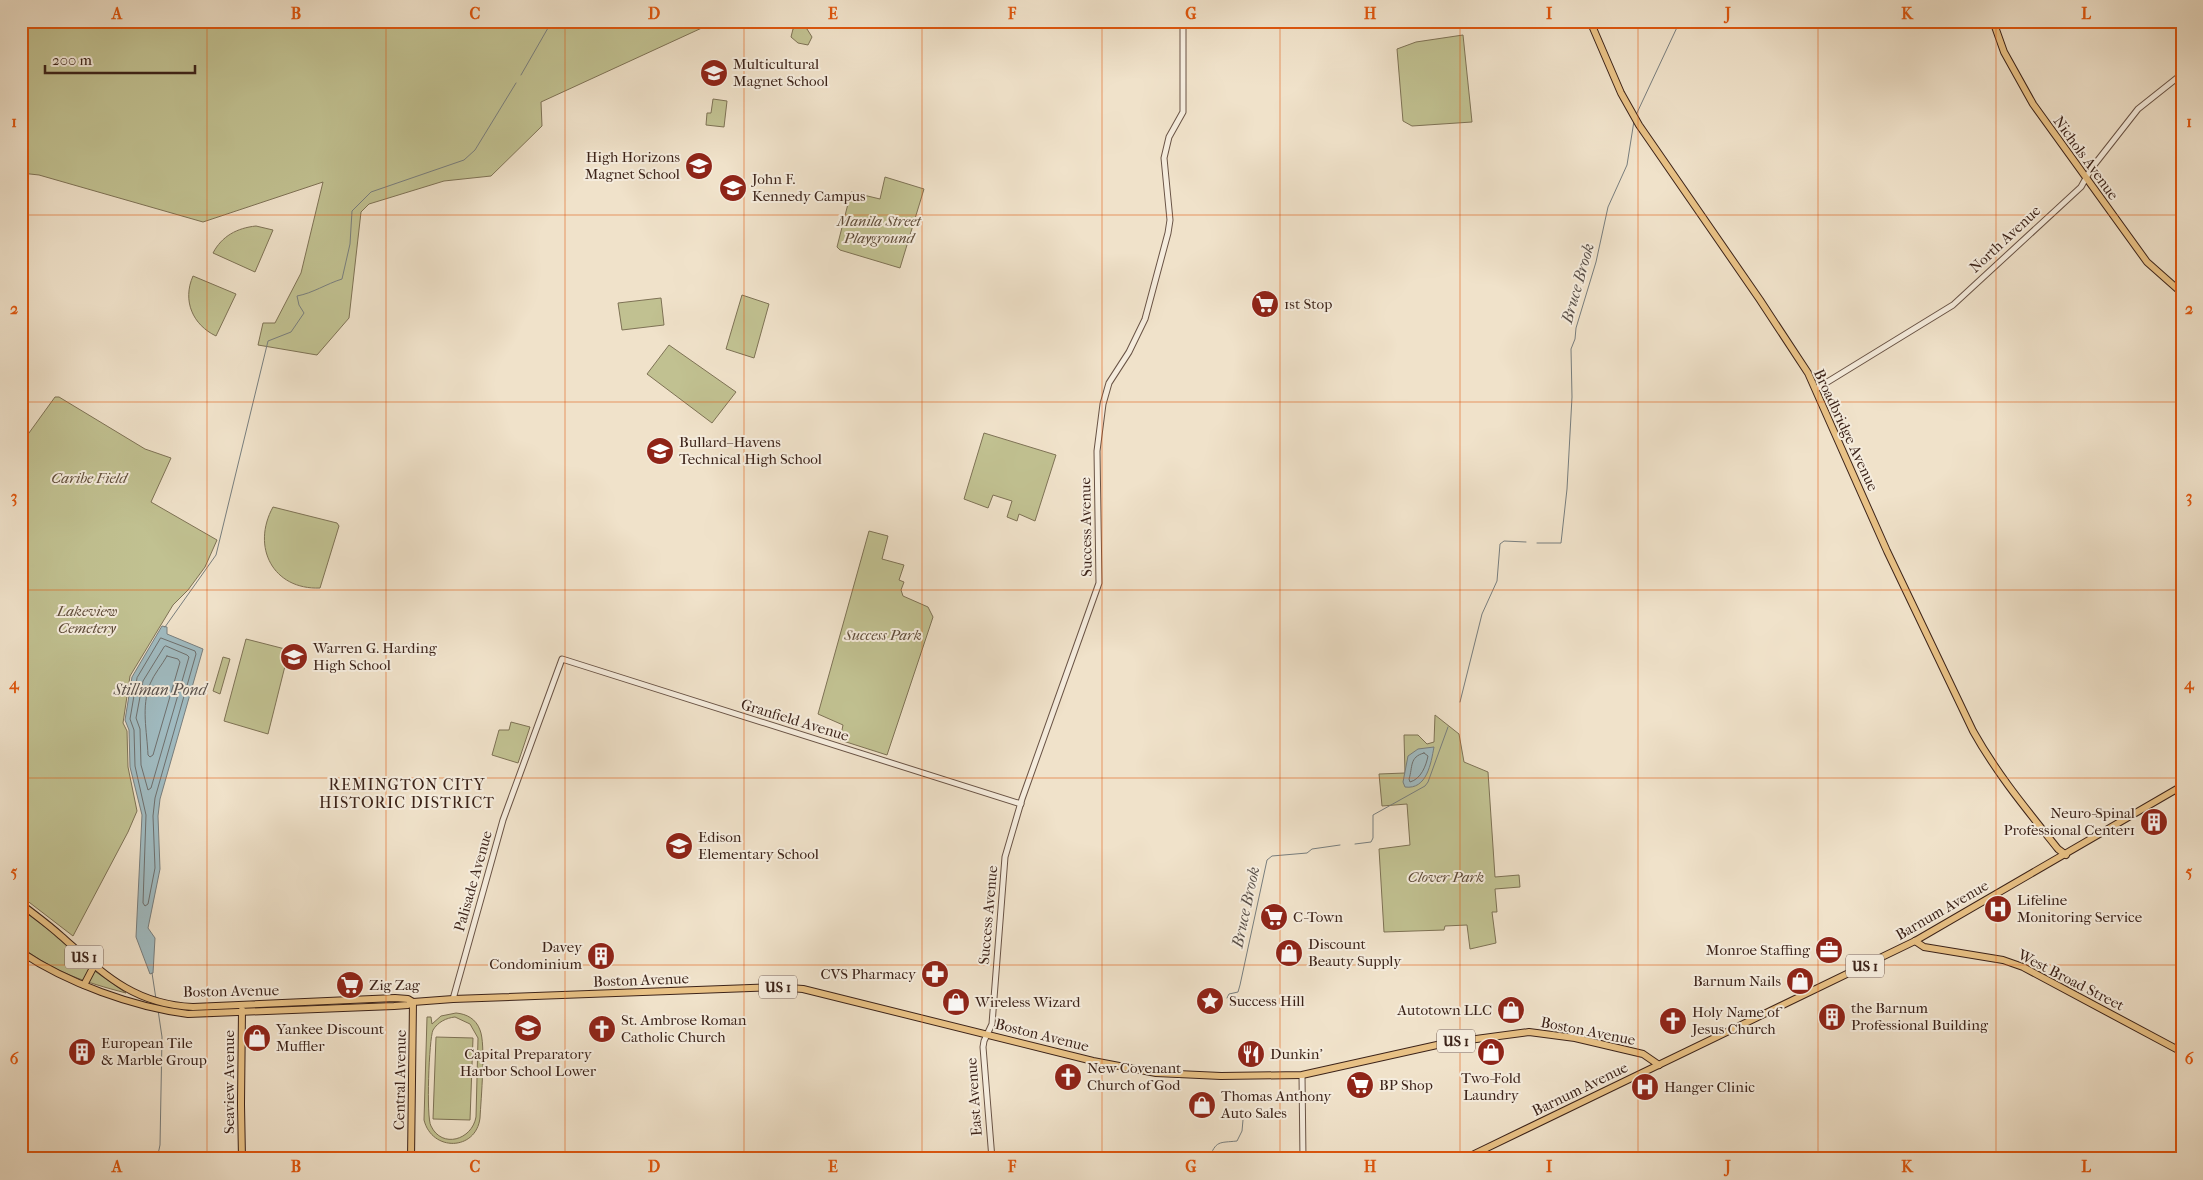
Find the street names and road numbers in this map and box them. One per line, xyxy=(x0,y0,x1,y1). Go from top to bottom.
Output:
street label: Nichols Avenue xyxy=(2050,113,2123,204)
street label: North Avenue xyxy=(1966,201,2045,276)
street label: Broadbridge Avenue xyxy=(1810,366,1882,494)
street label: Success Avenue xyxy=(1076,477,1096,577)
street label: Granfield Avenue xyxy=(739,695,852,745)
street label: Palisade Avenue xyxy=(450,828,496,934)
street label: Success Avenue xyxy=(975,864,1001,965)
street label: Barnum Avenue xyxy=(1892,876,1992,944)
street label: West Broad Street xyxy=(2014,945,2128,1015)
road number: US 1 xyxy=(65,946,103,969)
road number: US 1 xyxy=(1846,954,1884,978)
street label: Boston Avenue xyxy=(593,969,690,991)
road number: US 1 xyxy=(759,976,797,999)
street label: Boston Avenue xyxy=(183,981,280,1001)
street label: Boston Avenue xyxy=(1539,1013,1637,1049)
street label: Boston Avenue xyxy=(993,1015,1091,1055)
street label: Central Avenue xyxy=(390,1029,410,1130)
street label: Seaview Avenue xyxy=(220,1030,238,1134)
road number: US 1 xyxy=(1437,1030,1475,1052)
street label: East Avenue xyxy=(962,1057,986,1137)
street label: Barnum Avenue xyxy=(1529,1058,1631,1120)

